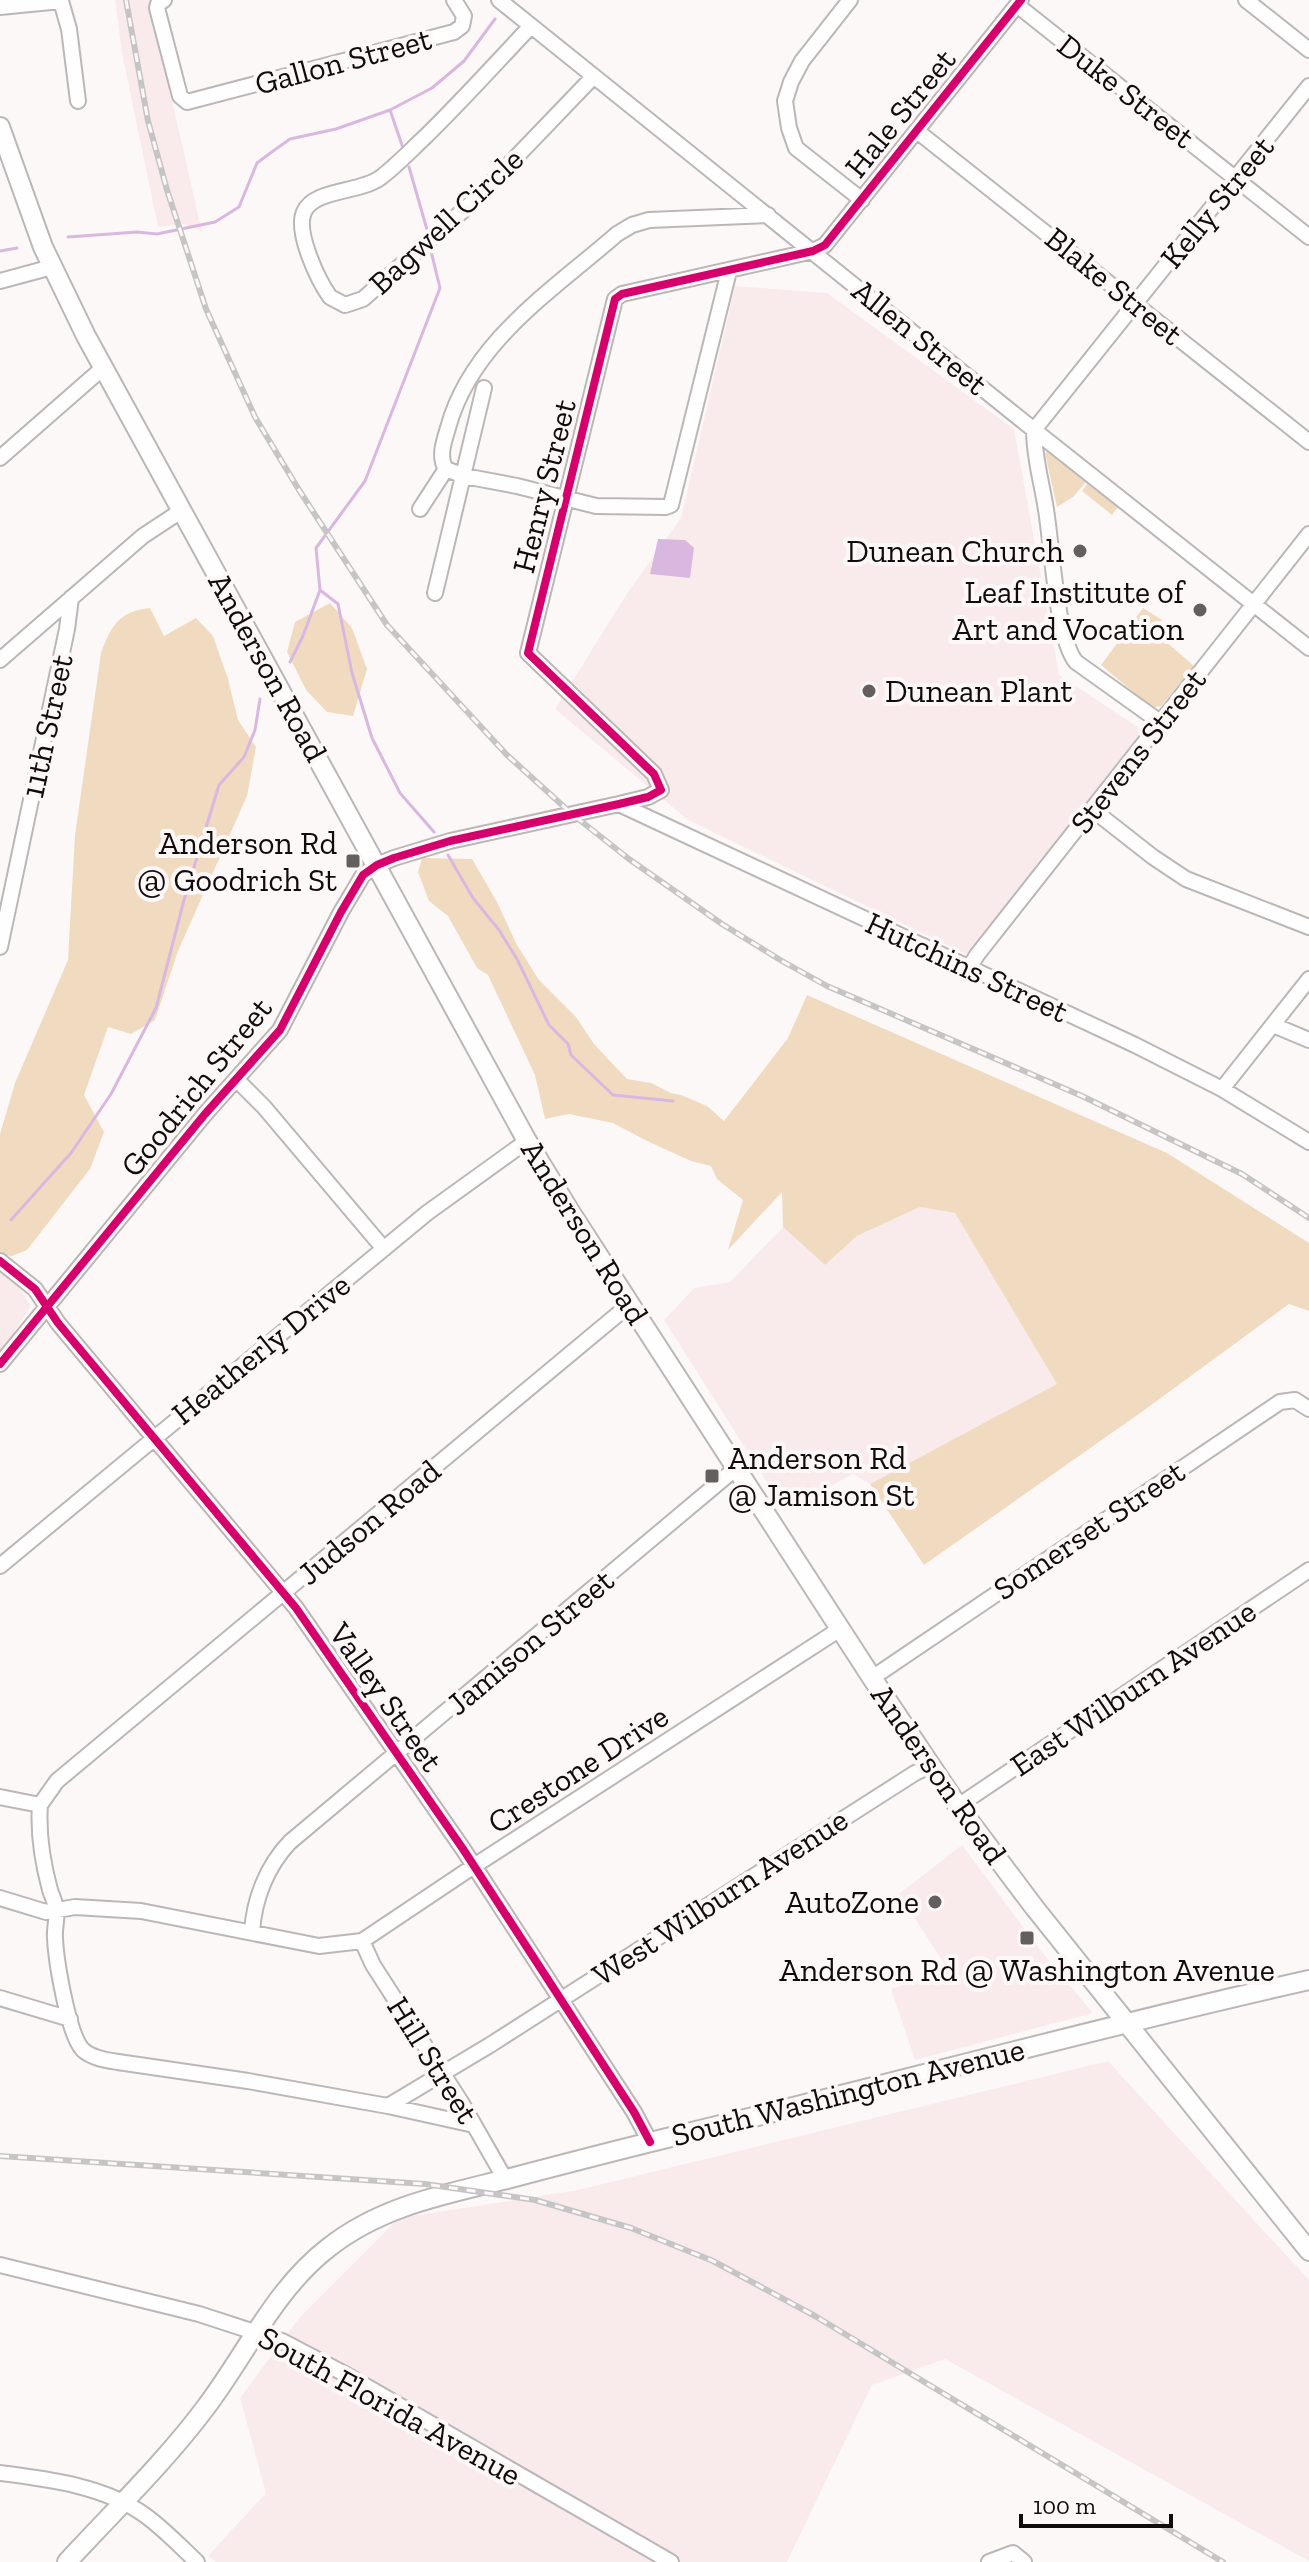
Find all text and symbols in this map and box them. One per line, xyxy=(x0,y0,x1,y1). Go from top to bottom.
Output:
street label: Gallon Street xyxy=(251,19,435,103)
street label: Duke Street xyxy=(1050,26,1202,156)
street label: Hale Street xyxy=(837,41,963,185)
street label: Kelly Street xyxy=(1152,128,1282,276)
street label: Bagwell Circle xyxy=(361,140,531,302)
street label: Blake Street xyxy=(1038,219,1190,353)
street label: Allen Street xyxy=(845,271,995,403)
street label: Henry Street xyxy=(504,395,584,577)
place label: Dunean Church xyxy=(846,532,1064,570)
marker: Dunean Church xyxy=(1071,542,1089,560)
street label: Anderson Road xyxy=(200,566,336,768)
place label: Leaf Institute of Art and Vocation xyxy=(952,573,1187,648)
marker: Leaf Institute of Art and Vocation xyxy=(1191,601,1209,619)
street label: 11th Street xyxy=(13,651,81,801)
street label: Stevens Street xyxy=(1062,661,1214,841)
place label: Dunean Plant xyxy=(885,672,1073,710)
marker: Dunean Plant xyxy=(860,682,878,700)
place label: Anderson Rd @ Goodrich St xyxy=(137,824,337,899)
marker: Anderson Rd @ Goodrich St xyxy=(344,852,362,870)
street label: Hutchins Street xyxy=(860,904,1074,1031)
street label: Goodrich Street xyxy=(112,990,280,1184)
street label: Anderson Road xyxy=(513,1133,657,1331)
street label: Heatherly Drive xyxy=(164,1266,358,1432)
place label: Anderson Rd @ Jamison St xyxy=(728,1439,914,1514)
street label: Judson Road xyxy=(290,1451,448,1593)
street label: Somerset Street xyxy=(986,1452,1192,1608)
marker: Anderson Rd @ Jamison St xyxy=(703,1467,721,1485)
street label: Jamison Street xyxy=(439,1561,621,1723)
street label: East Wilburn Avenue xyxy=(1003,1592,1263,1784)
street label: Valley Street xyxy=(320,1614,451,1779)
street label: Anderson Road xyxy=(863,1677,1015,1871)
street label: Crestone Drive xyxy=(481,1697,675,1841)
street label: West Wilburn Avenue xyxy=(585,1800,855,1994)
place label: AutoZone xyxy=(785,1883,919,1921)
marker: AutoZone xyxy=(926,1893,944,1911)
marker: Anderson Rd @ Washington Avenue xyxy=(1018,1929,1036,1947)
place label: Anderson Rd @ Washington Avenue xyxy=(779,1951,1275,1989)
street label: Hill Street xyxy=(379,1990,487,2130)
street label: South Washington Avenue xyxy=(668,2030,1028,2154)
street label: South Florida Avenue xyxy=(252,2318,528,2494)
scale bar xyxy=(1021,2478,1171,2528)
text: 100 m xyxy=(1033,2491,1096,2520)

